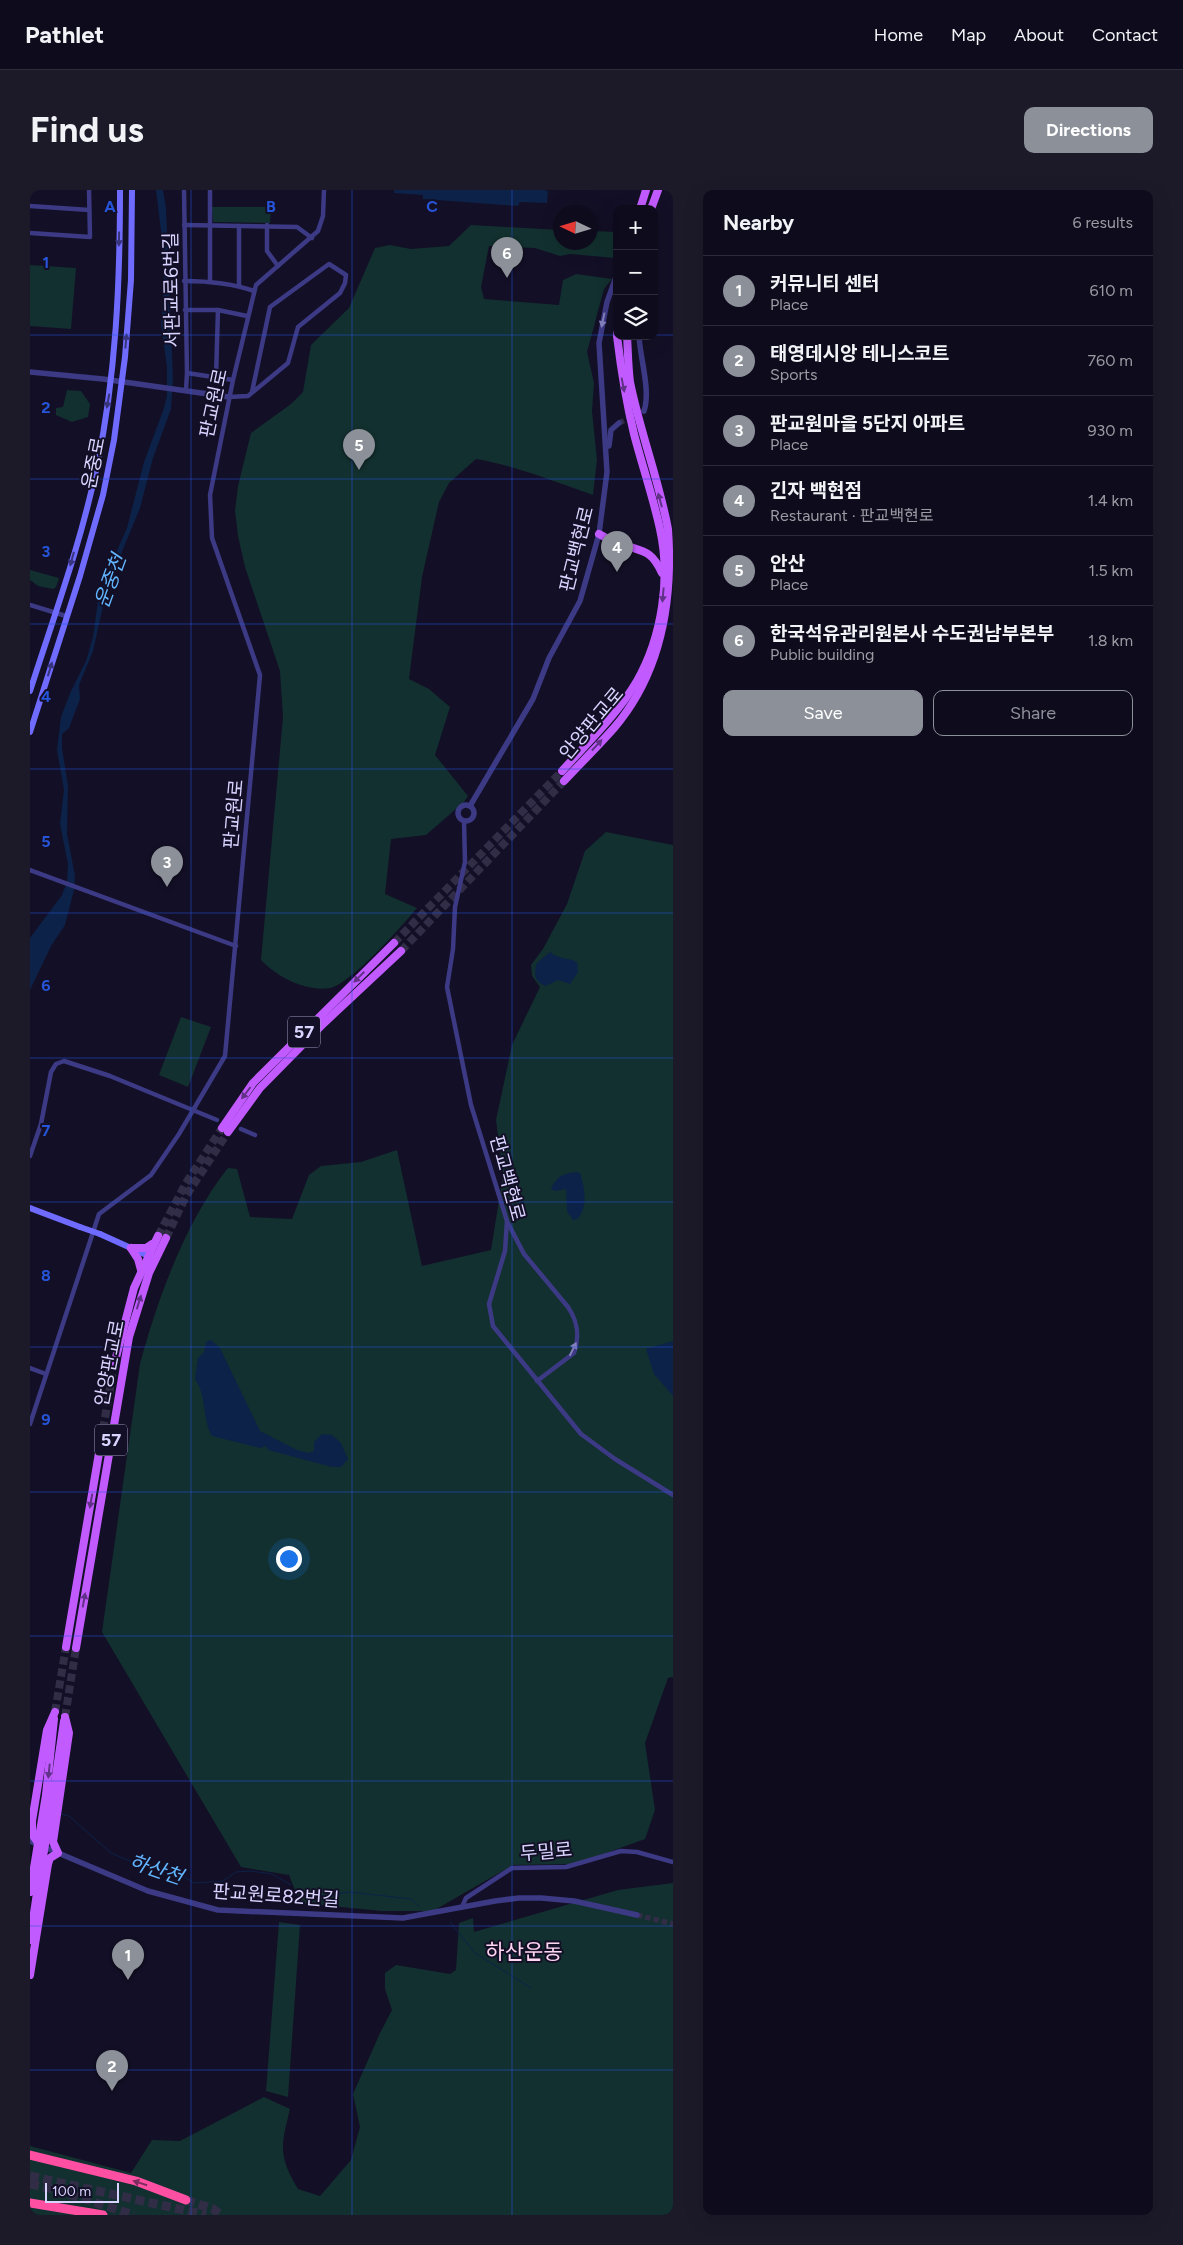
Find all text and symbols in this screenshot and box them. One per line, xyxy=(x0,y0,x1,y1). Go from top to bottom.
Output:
text: Pathlet xyxy=(25,20,104,49)
text: Home xyxy=(874,24,923,46)
text: Map xyxy=(951,24,986,46)
text: About xyxy=(1014,24,1064,46)
text: Contact xyxy=(1092,24,1158,46)
button: Directions xyxy=(1024,107,1153,153)
text: Find us xyxy=(30,109,144,151)
text: A xyxy=(104,197,116,216)
text: B xyxy=(266,197,276,216)
text: C xyxy=(426,197,438,216)
north arrow xyxy=(553,205,598,250)
map controls xyxy=(613,205,658,340)
button: + xyxy=(613,205,658,250)
text: Nearby xyxy=(723,210,794,235)
text: 6 results xyxy=(1072,213,1133,232)
one-way arrow xyxy=(115,231,123,247)
street label: 서판교로6번길 xyxy=(159,232,184,348)
pin: 6 xyxy=(491,237,523,278)
button: − xyxy=(613,250,658,295)
text: 1 xyxy=(43,253,49,272)
text: 커뮤니티 센터 xyxy=(770,272,879,295)
text: 1 xyxy=(736,281,742,300)
text: 610 m xyxy=(1090,281,1133,300)
button: layers xyxy=(613,295,658,340)
text: Place xyxy=(770,295,808,314)
one-way arrow xyxy=(599,313,607,328)
one-way arrow xyxy=(122,333,130,349)
text: 태영데시앙 테니스코트 xyxy=(770,342,949,365)
text: 2 xyxy=(734,351,744,370)
text: 760 m xyxy=(1088,351,1133,370)
text: Sports xyxy=(770,365,817,384)
street label: 판교원로 xyxy=(195,367,232,440)
one-way arrow xyxy=(619,377,627,392)
one-way arrow xyxy=(104,393,112,409)
text: 2 xyxy=(41,398,51,417)
text: 판교원마을 5단지 아파트 xyxy=(770,412,965,435)
text: 3 xyxy=(735,421,743,440)
text: 930 m xyxy=(1087,421,1133,440)
pin: 5 xyxy=(343,429,375,470)
street label: 운중로 xyxy=(77,435,110,491)
text: Place xyxy=(770,435,808,454)
text: 긴자 백현점 xyxy=(770,479,862,502)
text: 4 xyxy=(734,491,744,510)
text: 1.4 km xyxy=(1088,491,1133,510)
one-way arrow xyxy=(656,492,664,507)
street label: 판교백현로 xyxy=(555,504,598,594)
text: Restaurant · 판교백현로 xyxy=(770,506,933,525)
pin: 4 xyxy=(601,531,633,572)
text: 3 xyxy=(42,542,51,561)
water label: 운중천 xyxy=(89,549,132,611)
one-way arrow xyxy=(68,551,76,566)
text: 안산 xyxy=(770,552,805,575)
text: 5 xyxy=(734,561,744,580)
text: 1.5 km xyxy=(1089,561,1133,580)
text: Place xyxy=(770,575,808,594)
one-way arrow xyxy=(659,587,667,603)
text: 한국석유관리원본사 수도권남부본부 xyxy=(770,622,1054,645)
text: 6 xyxy=(734,631,744,650)
text: 1.8 km xyxy=(1088,631,1133,650)
text: Public building xyxy=(770,645,874,664)
one-way arrow xyxy=(46,661,54,676)
street label: 안양판교로 xyxy=(554,682,628,764)
text: 4 xyxy=(41,687,51,706)
button: Save xyxy=(723,690,923,736)
button: Share xyxy=(933,690,1133,736)
one-way arrow xyxy=(592,739,603,752)
street label: 판교원로 xyxy=(219,778,248,850)
text: 5 xyxy=(41,832,51,851)
pin: 3 xyxy=(151,846,183,887)
one-way arrow xyxy=(353,971,365,983)
text: 6 xyxy=(41,976,51,995)
road number: 57 xyxy=(288,1016,320,1048)
one-way arrow xyxy=(241,1086,251,1100)
text: 7 xyxy=(42,1121,51,1140)
street label: 판교백현로 xyxy=(485,1133,530,1223)
text: 8 xyxy=(41,1266,51,1285)
one-way arrow xyxy=(135,1295,143,1310)
street label: 안양판교로 xyxy=(90,1318,129,1408)
one-way arrow xyxy=(569,1342,578,1357)
text: 9 xyxy=(41,1410,51,1429)
road number: 57 xyxy=(95,1424,127,1456)
one-way arrow xyxy=(86,1494,94,1510)
your location xyxy=(276,1546,302,1572)
one-way arrow xyxy=(81,1591,89,1607)
one-way arrow xyxy=(45,1764,53,1780)
street label: 두밀로 xyxy=(519,1838,573,1865)
water label: 하산천 xyxy=(126,1849,188,1890)
street label: 판교원로82번길 xyxy=(212,1880,340,1911)
pin: 1 xyxy=(112,1939,144,1980)
district label: 하산운동 xyxy=(485,1939,563,1964)
pin: 2 xyxy=(96,2050,128,2091)
one-way arrow xyxy=(132,2179,147,2187)
scale bar xyxy=(45,2180,119,2203)
text: 100 m xyxy=(52,2183,91,2200)

